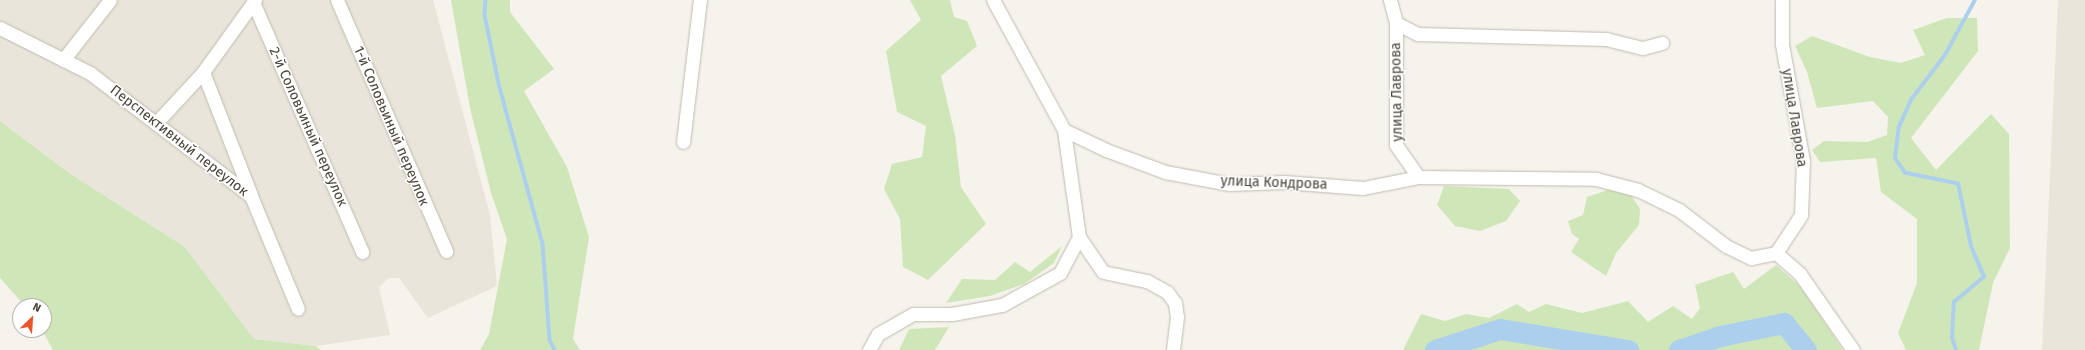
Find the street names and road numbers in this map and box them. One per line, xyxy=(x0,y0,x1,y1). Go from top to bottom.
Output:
street label: улица Лаврова xyxy=(1388,42,1406,142)
street label: 1-й Соловьиный переулок xyxy=(350,44,432,208)
street label: 2-й Соловьиный переулок xyxy=(265,45,351,209)
street label: улица Лаврова xyxy=(1778,68,1810,168)
street label: Перспективный переулок xyxy=(107,82,251,200)
street label: улица Кондрова xyxy=(1220,173,1328,193)

